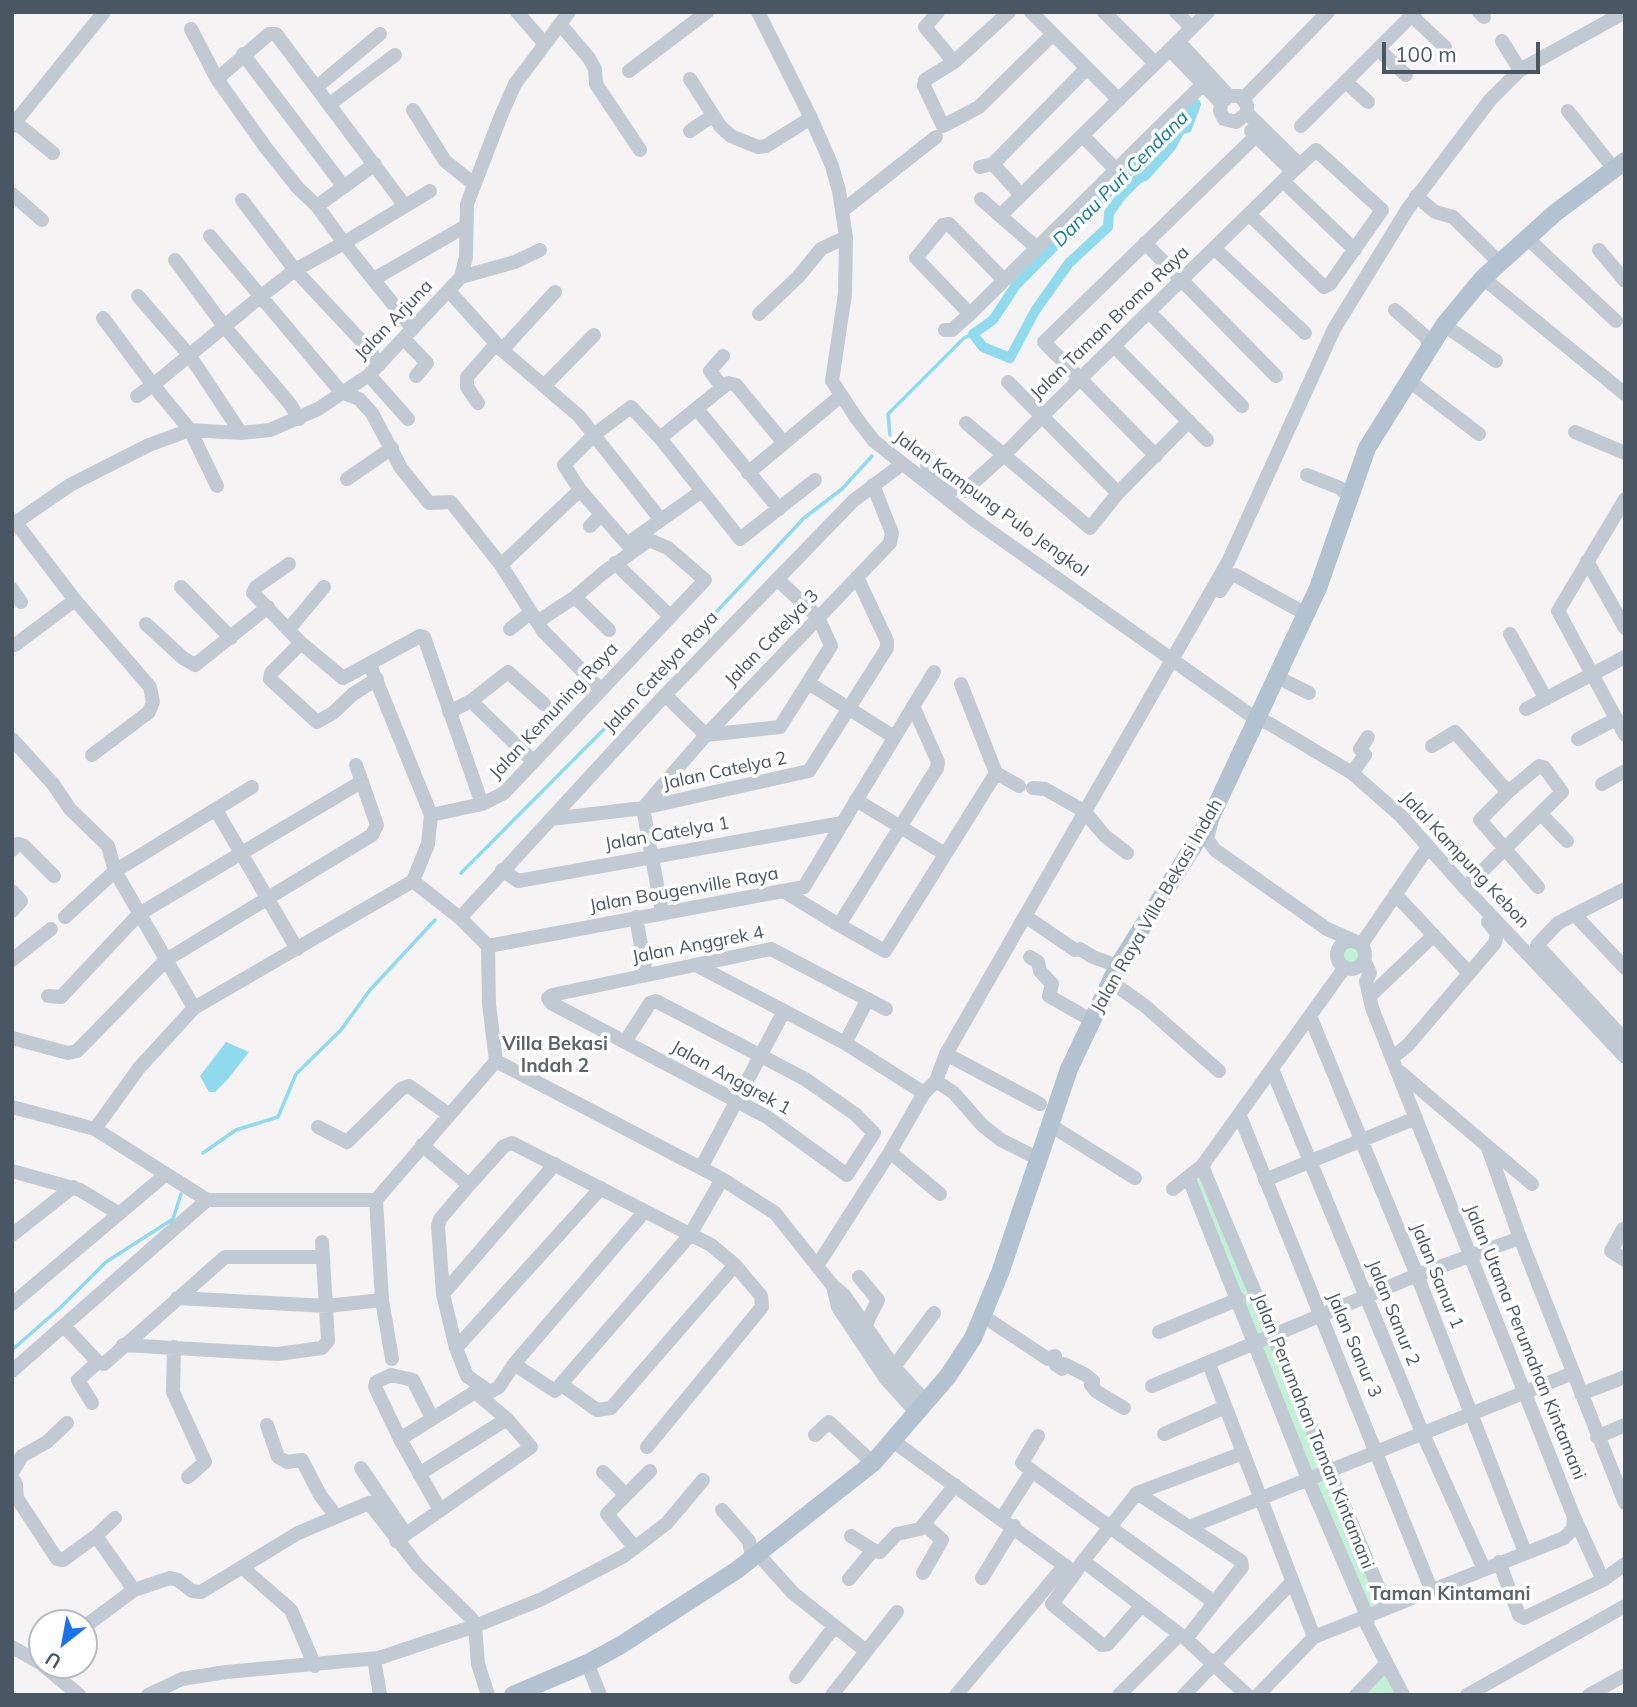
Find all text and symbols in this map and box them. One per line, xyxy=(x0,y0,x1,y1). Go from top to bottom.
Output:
scale bar xyxy=(1385,28,1542,72)
text: 100 m xyxy=(1395,41,1457,67)
water label: Danau Puri Cendana xyxy=(1048,106,1194,252)
street label: Jalan Taman Bromo Raya xyxy=(1026,242,1194,404)
street label: Jalan Arjuna xyxy=(351,276,437,364)
street label: Jalan Kampung Pulo Jengkol xyxy=(890,426,1092,582)
street label: Jalan Catelya 3 xyxy=(721,585,823,691)
street label: Jalan Catelya Raya xyxy=(599,607,723,737)
street label: Jalan Kemuning Raya xyxy=(485,638,623,784)
street label: Jalan Catelya 2 xyxy=(661,747,789,795)
street label: Jalal Kampung Kebon xyxy=(1396,787,1534,933)
street label: Jalan Raya Villa Bekasi Indah xyxy=(1087,795,1227,1017)
street label: Jalan Catelya 1 xyxy=(603,812,731,856)
street label: Jalan Bougenville Raya xyxy=(588,863,780,917)
street label: Jalan Anggrek 4 xyxy=(630,922,766,968)
district label: Villa Bekasi Indah 2 xyxy=(502,1033,608,1077)
street label: Jalan Anggrek 1 xyxy=(667,1036,795,1120)
street label: Jalan Utama Perumahan Kintamani xyxy=(1460,1201,1590,1483)
street label: Jalan Sanur 1 xyxy=(1406,1220,1468,1332)
street label: Jalan Sanur 2 xyxy=(1362,1257,1424,1369)
street label: Jalan Sanur 3 xyxy=(1322,1289,1386,1401)
street label: Jalan Perumahan Taman Kintamani xyxy=(1248,1290,1378,1572)
district label: Taman Kintamani xyxy=(1370,1583,1530,1605)
north arrow xyxy=(28,1609,98,1679)
text: U xyxy=(41,1646,65,1674)

